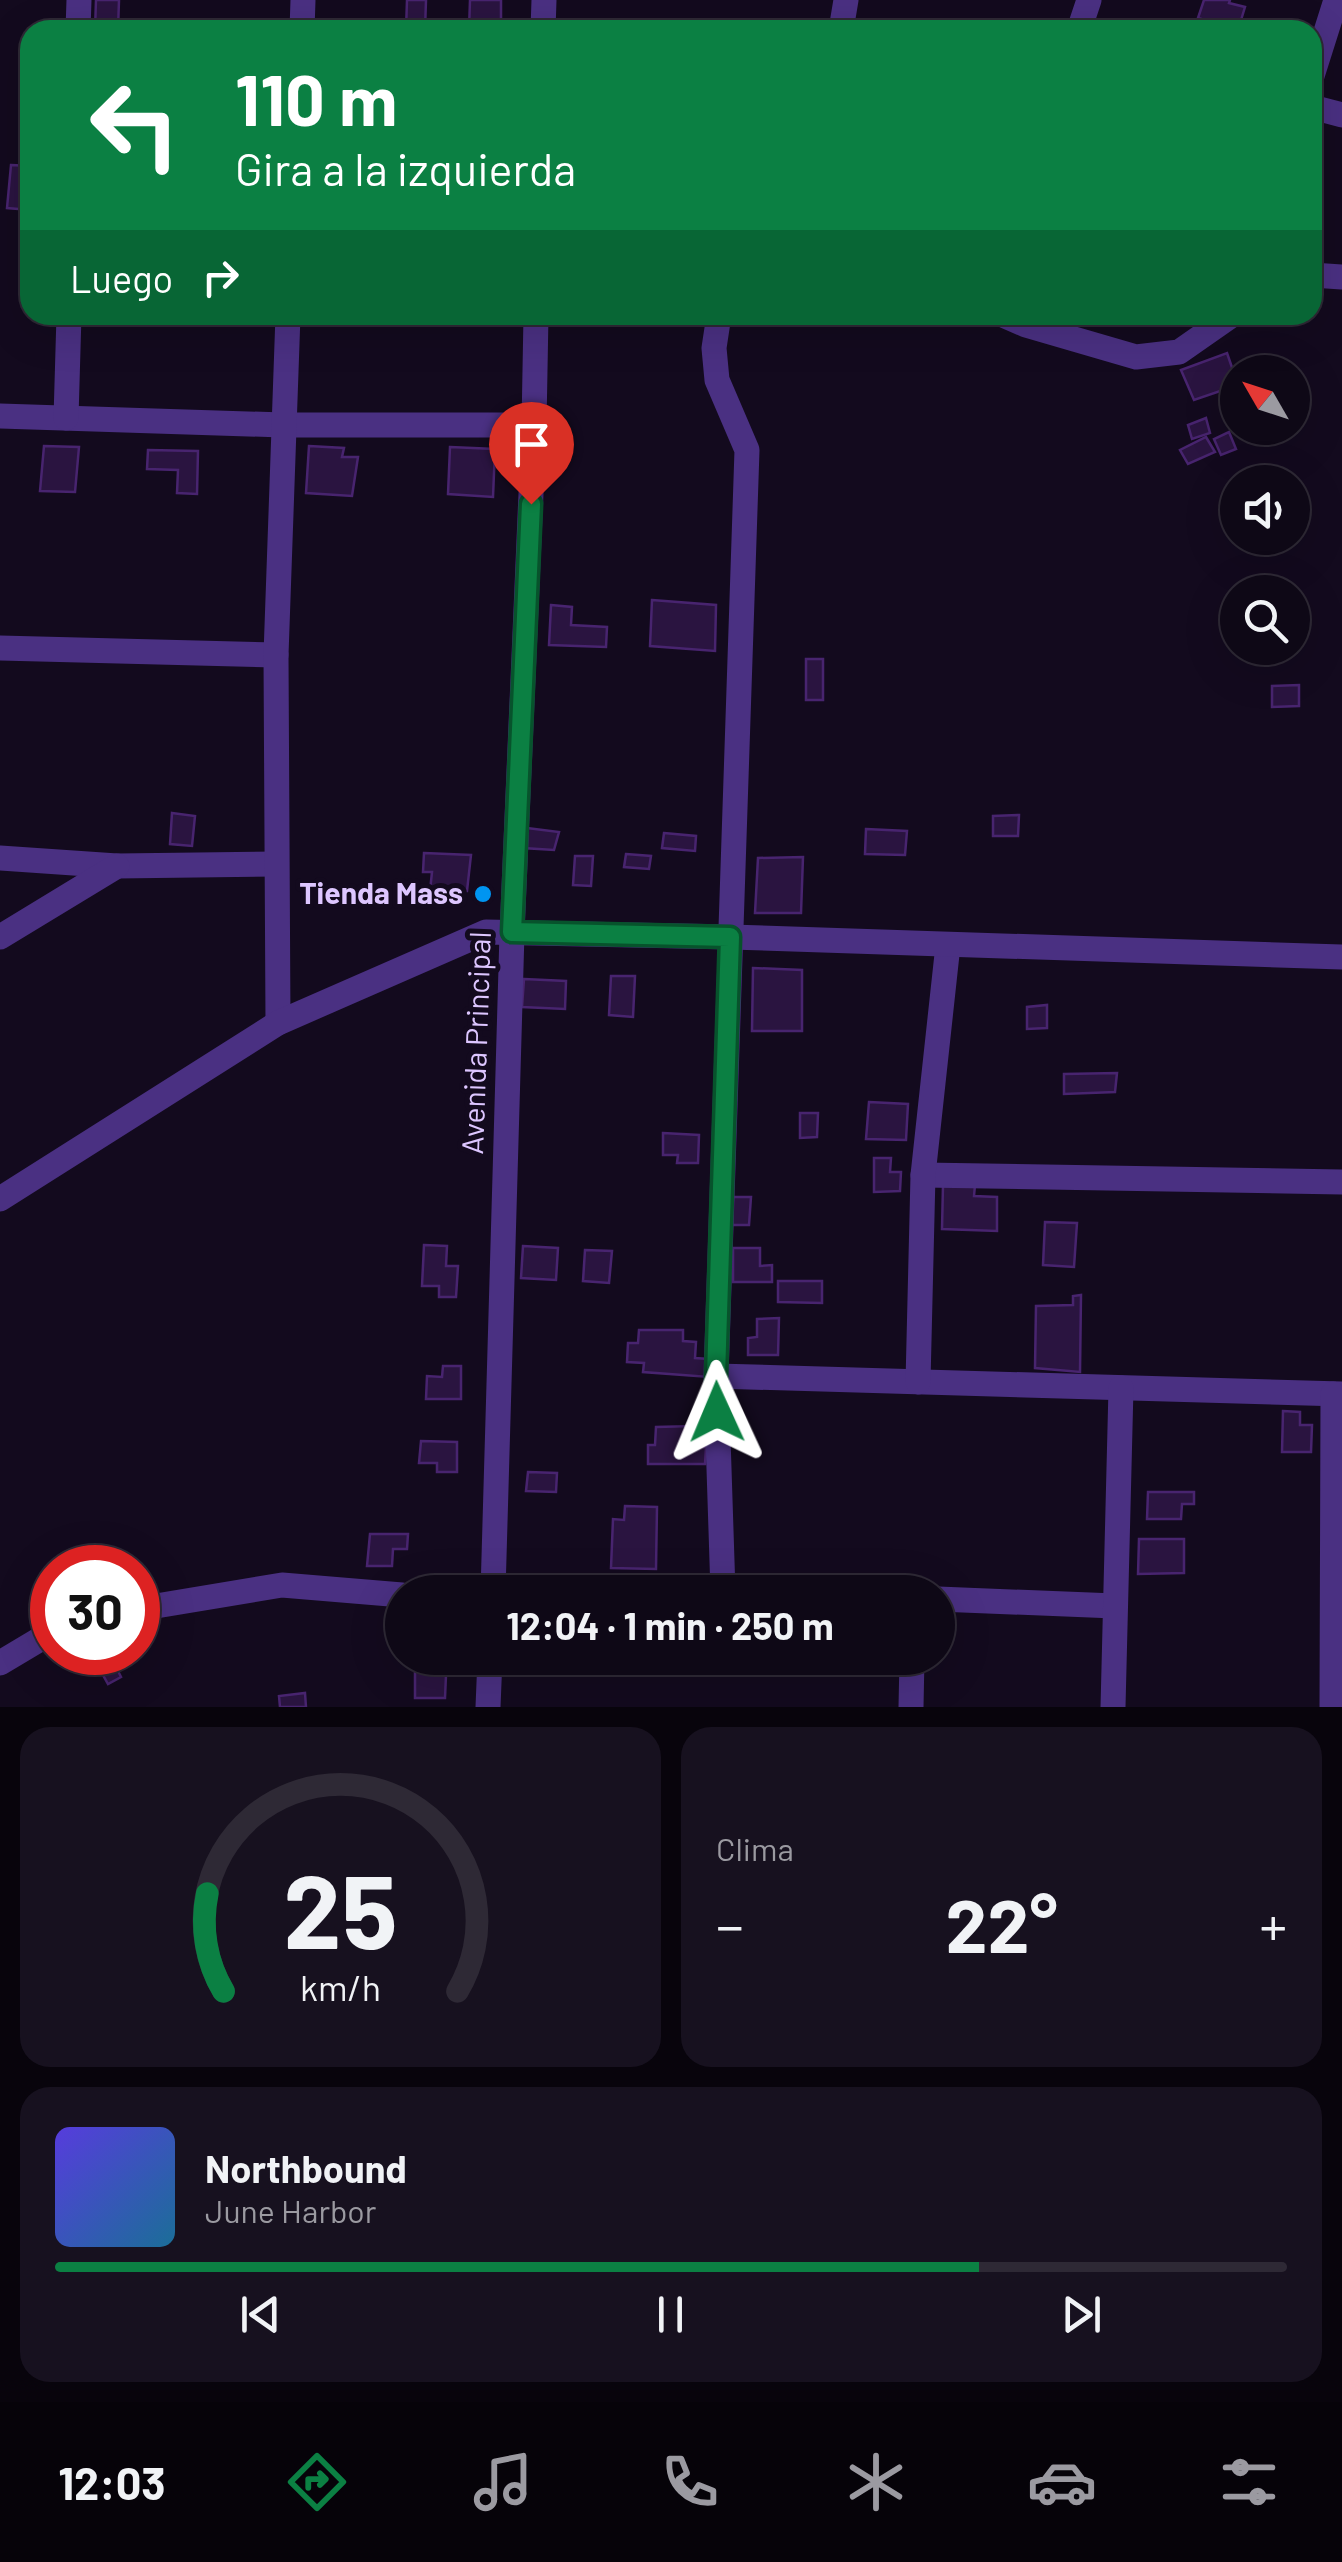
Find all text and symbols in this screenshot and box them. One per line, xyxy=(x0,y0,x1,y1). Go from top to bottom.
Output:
text: 110 m xyxy=(235,56,397,140)
icon: left xyxy=(70,60,200,190)
text: Gira a la izquierda xyxy=(235,141,576,195)
icon: right xyxy=(193,250,248,305)
text: Luego xyxy=(70,255,173,301)
north arrow xyxy=(1220,355,1310,445)
map controls xyxy=(1220,355,1310,665)
pin xyxy=(489,402,574,505)
icon: arrive xyxy=(504,417,559,472)
button: sound xyxy=(1220,465,1310,555)
button: search xyxy=(1220,575,1310,665)
place label: Tienda Mass xyxy=(299,874,463,910)
marker: Tienda Mass xyxy=(472,883,494,905)
street label: Avenida Principal xyxy=(453,931,497,1155)
position arrow xyxy=(665,1360,769,1464)
speed limit sign: 30 xyxy=(30,1545,160,1675)
text: 12:04 · 1 min · 250 m xyxy=(506,1602,834,1648)
text: Clima xyxy=(716,1829,794,1867)
text: 25 xyxy=(283,1845,398,1970)
text: 22° xyxy=(945,1878,1058,1968)
text: − xyxy=(716,1891,744,1957)
text: + xyxy=(1259,1891,1287,1957)
text: km/h xyxy=(300,1965,381,2008)
text: Northbound xyxy=(205,2145,407,2191)
text: June Harbor xyxy=(205,2191,376,2229)
icon: previous xyxy=(233,2287,288,2342)
icon: pause xyxy=(643,2287,698,2342)
icon: next xyxy=(1054,2287,1109,2342)
icon: directions xyxy=(282,2447,352,2517)
icon: music xyxy=(468,2447,538,2517)
icon: phone xyxy=(655,2447,725,2517)
icon: climate xyxy=(841,2447,911,2517)
icon: car xyxy=(1027,2447,1097,2517)
icon: filters xyxy=(1214,2447,1284,2517)
text: 12:03 xyxy=(58,2455,166,2509)

